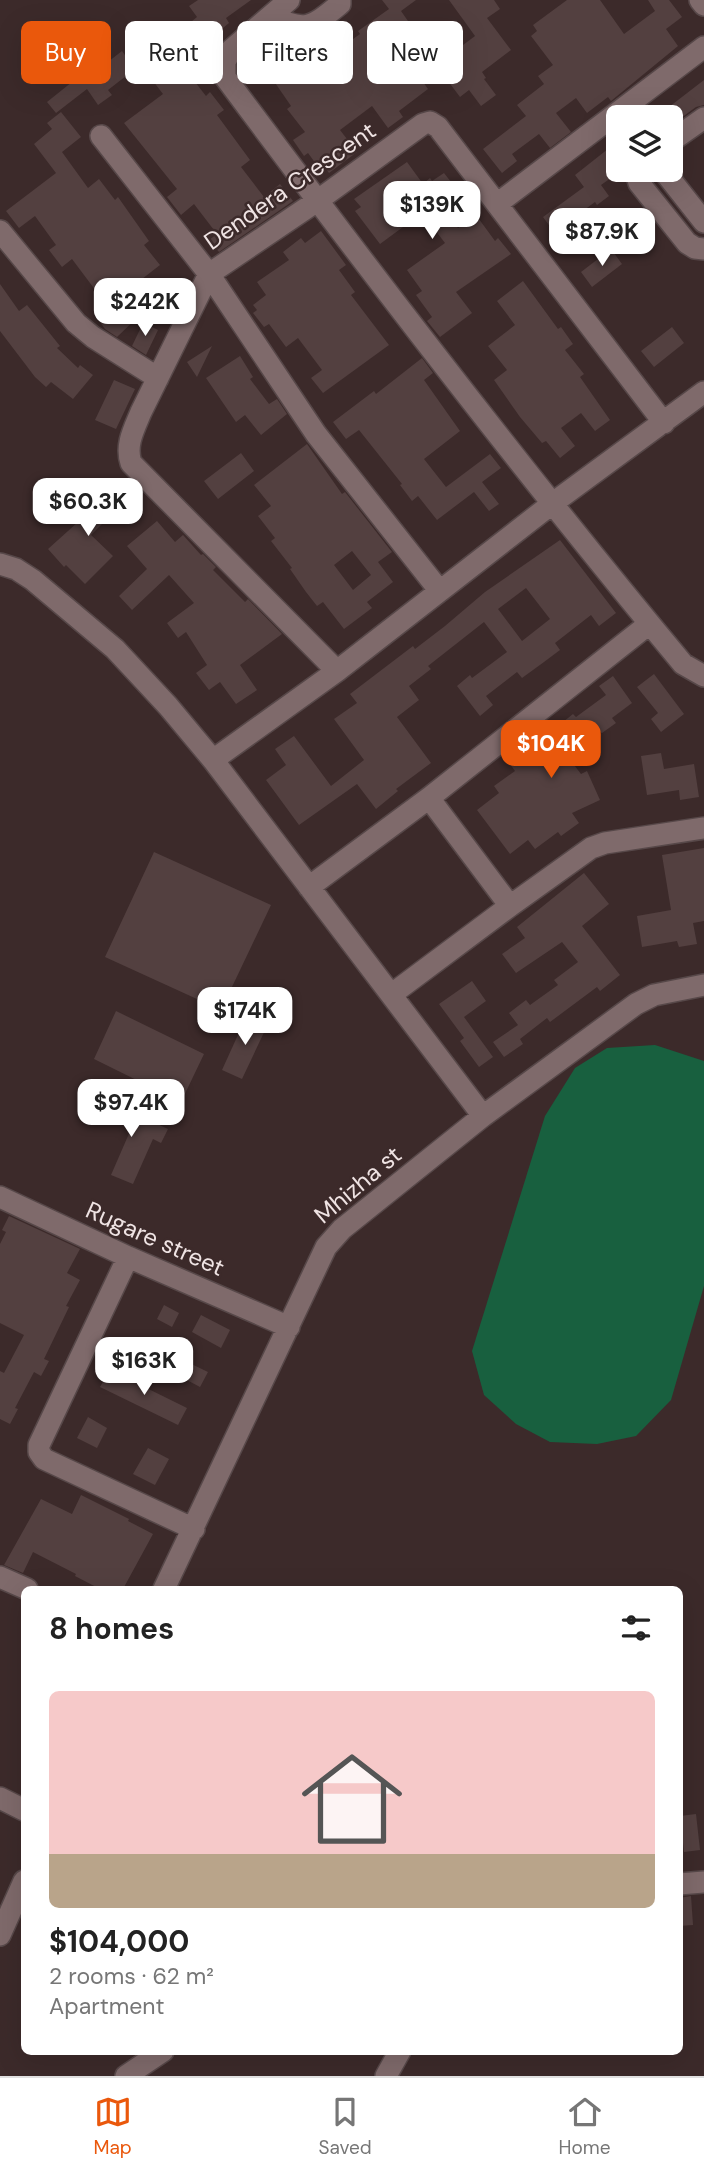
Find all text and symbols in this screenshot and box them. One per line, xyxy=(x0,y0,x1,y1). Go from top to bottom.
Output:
chip: Buy xyxy=(21,21,111,84)
chip: Rent xyxy=(125,21,223,84)
chip: Filters xyxy=(237,21,353,84)
chip: New xyxy=(367,21,463,84)
map controls xyxy=(606,105,683,182)
button: layers xyxy=(606,105,683,182)
street label: Dendera Crescent xyxy=(198,115,382,256)
pin: $139K xyxy=(383,182,481,241)
text: $139K xyxy=(399,189,465,219)
pin: $87.9K xyxy=(545,208,659,268)
text: $87.9K xyxy=(565,216,639,246)
pin: $242K xyxy=(96,278,194,338)
text: $242K xyxy=(110,286,180,316)
pin: $60.3K xyxy=(31,478,145,538)
text: $60.3K xyxy=(49,486,127,516)
pin: $104K xyxy=(502,720,600,780)
text: $104K xyxy=(517,728,585,758)
pin: $174K xyxy=(196,988,294,1047)
text: $174K xyxy=(213,995,277,1025)
pin: $97.4K xyxy=(74,1080,188,1139)
text: $97.4K xyxy=(94,1087,169,1117)
street label: Mhizha st xyxy=(308,1139,408,1230)
street label: Rugare street xyxy=(81,1194,229,1283)
pin: $163K xyxy=(95,1338,193,1397)
text: $163K xyxy=(111,1345,177,1375)
text: 8 homes xyxy=(49,1609,174,1648)
icon: filters xyxy=(617,1609,655,1647)
icon: home xyxy=(289,1736,415,1862)
text: $104,000 xyxy=(49,1922,189,1961)
text: 2 rooms · 62 m² xyxy=(49,1961,214,1991)
text: Apartment xyxy=(49,1991,164,2021)
tab: Map xyxy=(93,2093,132,2160)
tab: Saved xyxy=(319,2093,372,2160)
tab: Home xyxy=(559,2093,611,2160)

